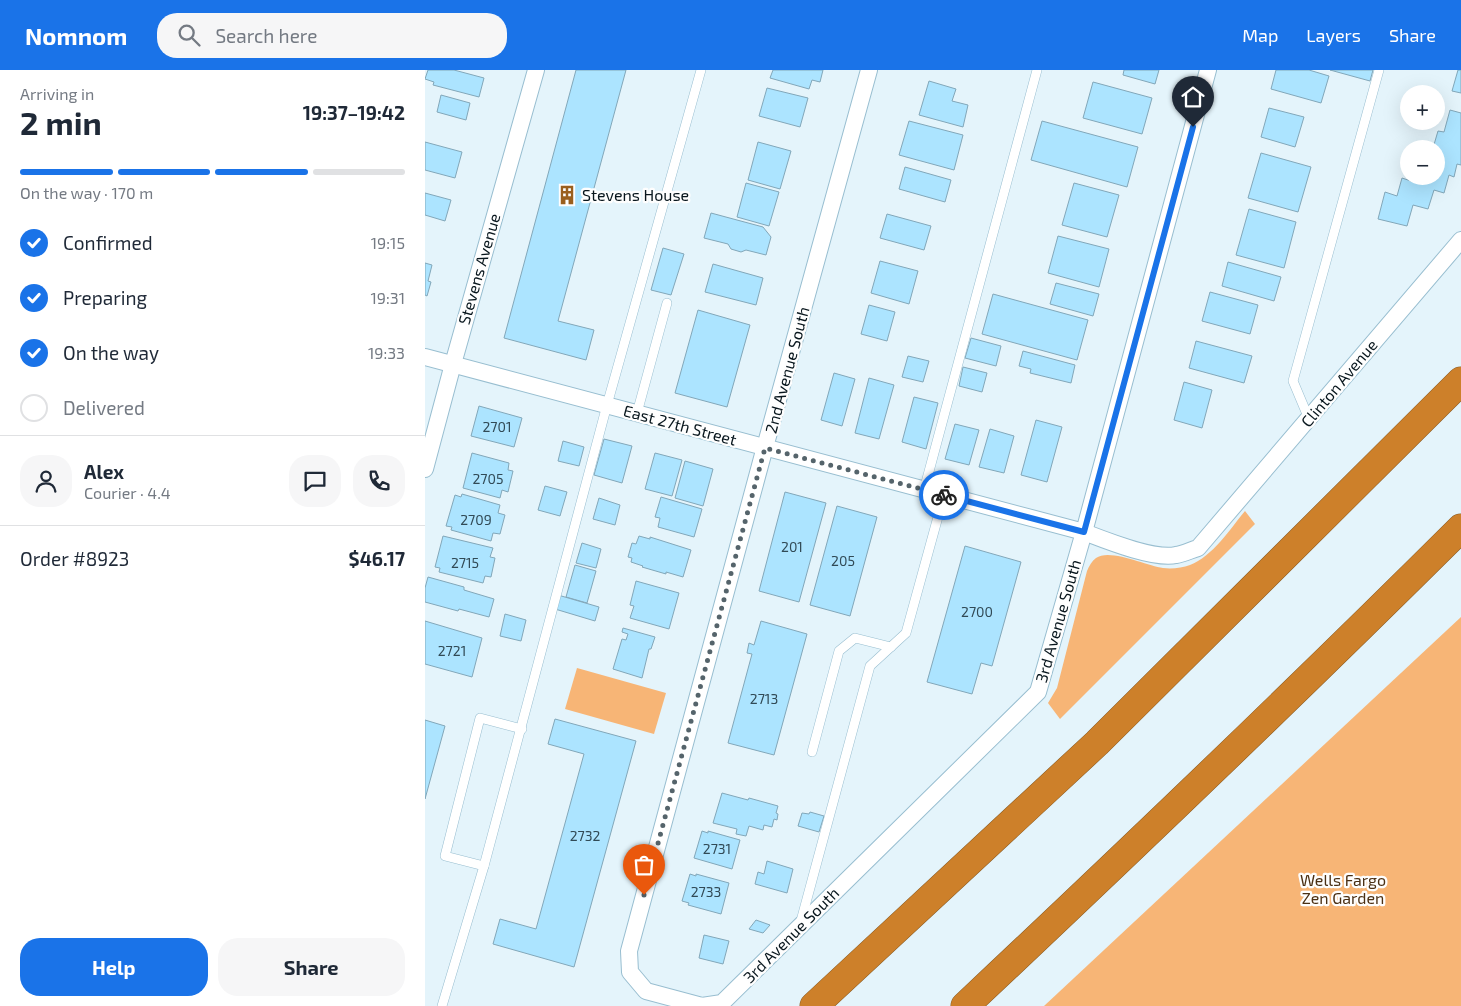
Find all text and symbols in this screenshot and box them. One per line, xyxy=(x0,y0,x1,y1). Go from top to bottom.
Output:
search box xyxy=(157,13,507,58)
text: Nomnom xyxy=(25,21,127,50)
icon: search xyxy=(175,21,203,49)
text: Search here xyxy=(215,24,317,47)
text: Map xyxy=(1242,24,1278,46)
text: Layers xyxy=(1306,24,1361,46)
text: Share xyxy=(1389,24,1436,46)
pin xyxy=(1172,76,1214,127)
icon: home xyxy=(1179,83,1207,111)
text: Arriving in xyxy=(20,84,94,103)
map controls xyxy=(1400,85,1445,185)
button: + xyxy=(1400,85,1445,130)
text: 19:37–19:42 xyxy=(303,101,405,124)
text: 2 min xyxy=(20,103,102,141)
button: − xyxy=(1400,140,1445,185)
text: On the way · 170 m xyxy=(20,183,153,202)
building icon: Stevens House xyxy=(556,184,578,206)
place label: Stevens House xyxy=(582,185,689,204)
street label: Stevens Avenue xyxy=(454,211,503,327)
icon: check xyxy=(20,229,48,257)
text: Confirmed xyxy=(63,231,153,254)
text: 19:15 xyxy=(371,233,405,252)
icon: check xyxy=(20,284,48,312)
text: Preparing xyxy=(63,286,147,309)
text: 19:31 xyxy=(370,288,405,307)
street label: 2nd Avenue South xyxy=(760,304,813,435)
street label: Clinton Avenue xyxy=(1296,335,1381,430)
icon: check xyxy=(20,339,48,367)
text: On the way xyxy=(63,341,159,364)
text: 19:33 xyxy=(368,343,405,362)
text: Delivered xyxy=(63,396,145,419)
street label: East 27th Street xyxy=(622,400,739,449)
house number: 2701 xyxy=(482,418,512,435)
button: person xyxy=(20,455,72,507)
button: chat xyxy=(289,455,341,507)
button: phone xyxy=(353,455,405,507)
text: Alex xyxy=(84,460,124,483)
house number: 2705 xyxy=(473,470,503,487)
courier xyxy=(919,470,969,520)
icon: bike xyxy=(930,481,958,509)
text: Courier · 4.4 xyxy=(84,483,171,502)
house number: 2709 xyxy=(460,511,492,528)
house number: 201 xyxy=(781,538,803,555)
text: Order #8923 xyxy=(20,547,129,570)
text: $46.17 xyxy=(349,547,405,570)
house number: 205 xyxy=(831,552,855,569)
house number: 2715 xyxy=(451,554,479,571)
street label: 3rd Avenue South xyxy=(1031,557,1084,685)
house number: 2700 xyxy=(961,603,993,620)
house number: 2721 xyxy=(438,642,466,659)
house number: 2713 xyxy=(750,690,778,707)
house number: 2732 xyxy=(570,827,600,844)
house number: 2731 xyxy=(703,840,731,857)
pin xyxy=(623,844,665,895)
icon: bag xyxy=(630,851,658,879)
park label: Wells Fargo Zen Garden xyxy=(1300,870,1386,907)
house number: 2733 xyxy=(691,883,721,900)
street label: 3rd Avenue South xyxy=(739,883,842,986)
button: Help xyxy=(20,938,208,996)
button: Share xyxy=(218,938,405,996)

